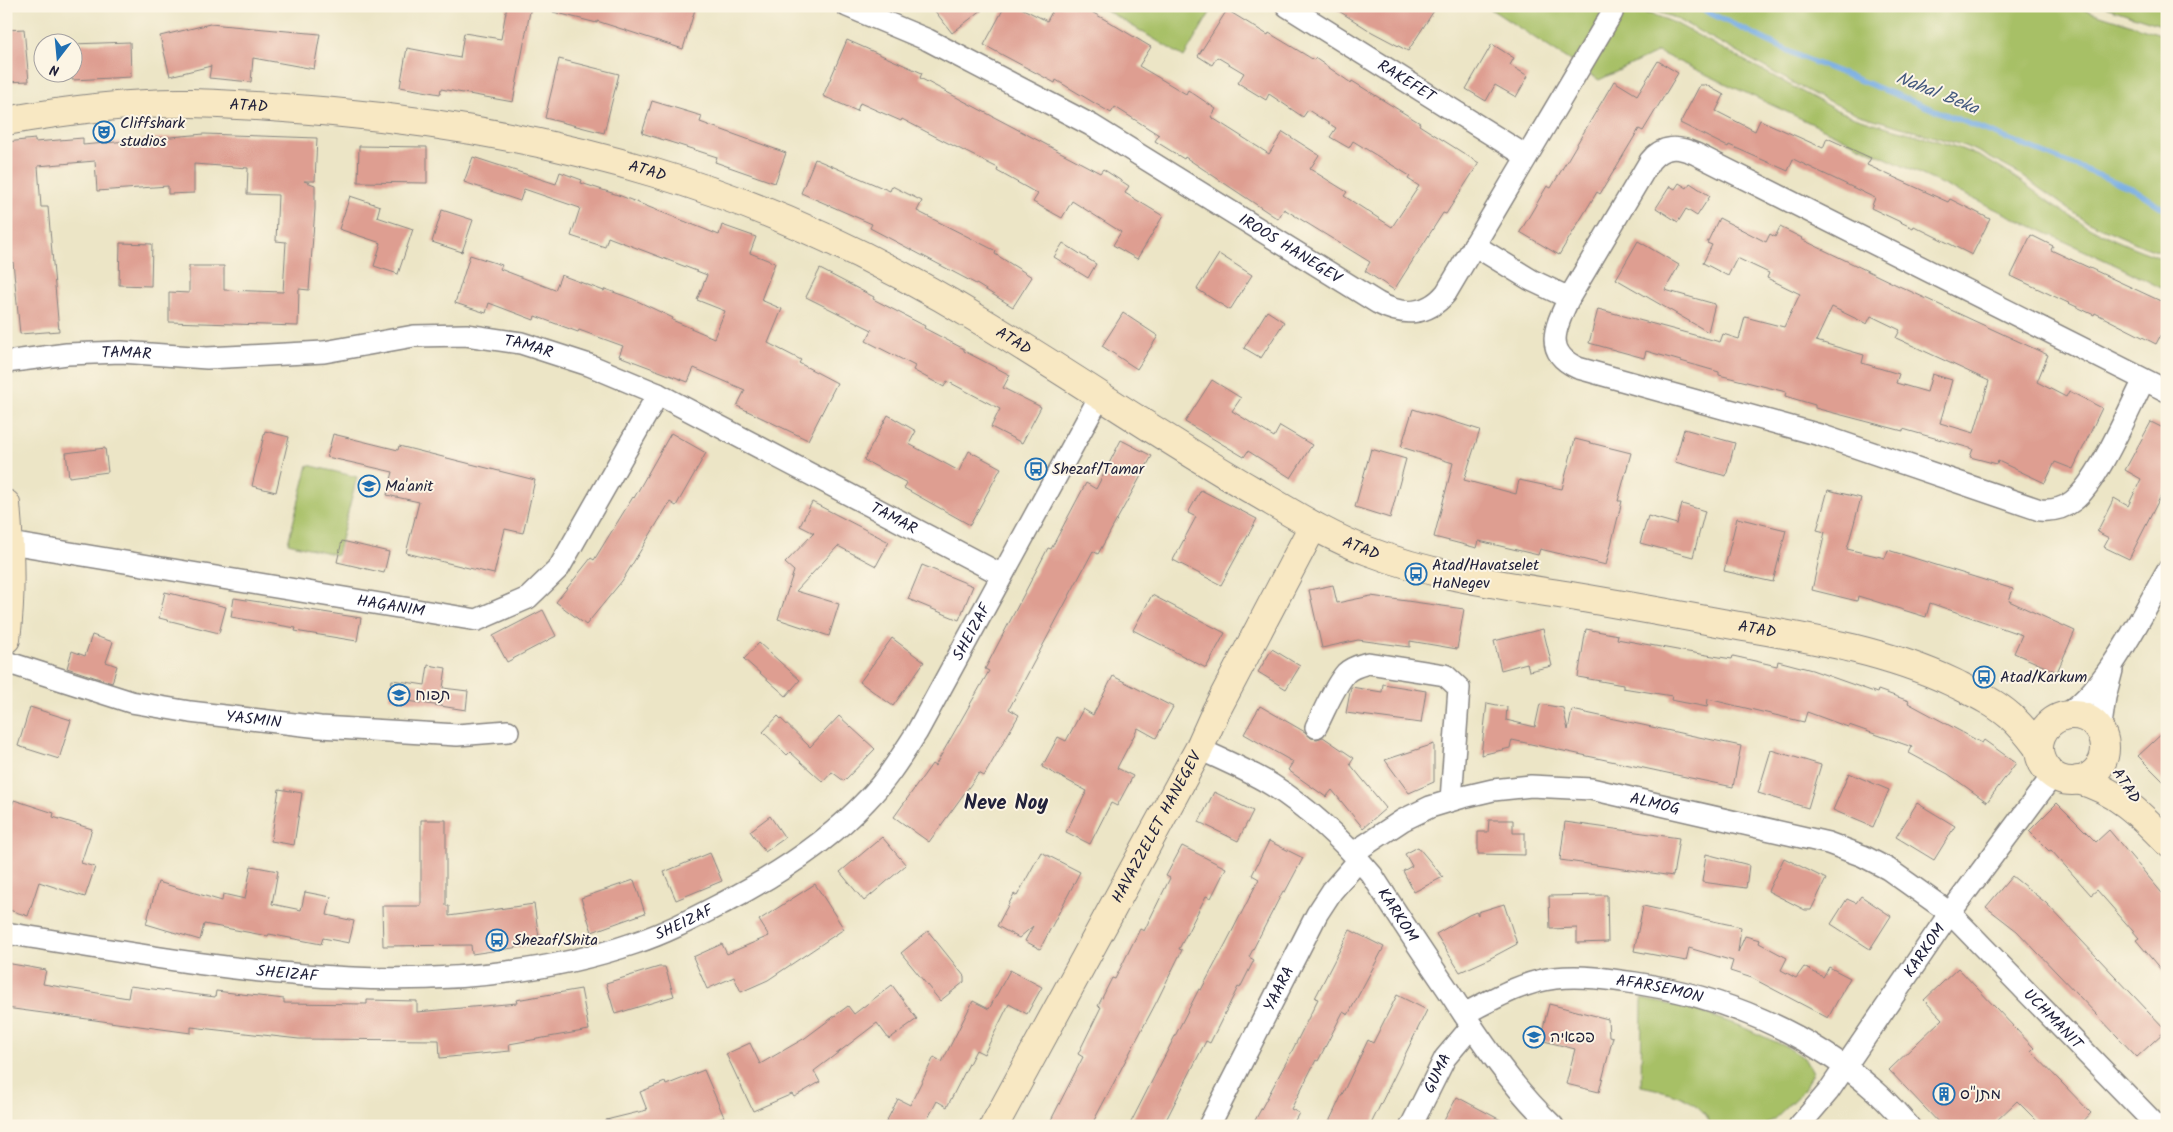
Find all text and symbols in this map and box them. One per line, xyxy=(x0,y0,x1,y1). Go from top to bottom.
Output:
north arrow xyxy=(32,32,82,82)
street label: RAKEFET xyxy=(1373,53,1441,109)
text: N xyxy=(47,58,62,81)
water label: Nahal Beka xyxy=(1891,64,1984,124)
street label: ATAD xyxy=(229,92,269,119)
place label: Cliffshark studios xyxy=(120,111,186,154)
theatre icon: Cliffshark studios xyxy=(92,120,116,144)
street label: ATAD xyxy=(626,153,670,188)
street label: IROOS HANEGEV xyxy=(1234,207,1348,291)
street label: ATAD xyxy=(991,320,1037,362)
street label: TAMAR xyxy=(502,328,556,365)
street label: TAMAR xyxy=(101,339,152,367)
bus stop icon: Shezaf/Tamar xyxy=(1024,457,1048,481)
place label: Shezaf/Tamar xyxy=(1052,457,1146,482)
school or university icon: Ma'anit xyxy=(357,474,381,498)
place label: Ma'anit xyxy=(385,474,434,499)
street label: TAMAR xyxy=(866,496,922,541)
street label: ATAD xyxy=(1338,529,1383,567)
place label: Atad/Havatselet HaNegev xyxy=(1432,553,1540,596)
bus stop icon: Atad/Havatselet HaNegev xyxy=(1404,562,1428,586)
street label: HAGANIM xyxy=(355,588,427,624)
street label: SHEIZAF xyxy=(946,598,998,665)
street label: ATAD xyxy=(1736,614,1778,645)
bus stop icon: Atad/Karkum xyxy=(1972,665,1996,689)
place label: Atad/Karkum xyxy=(2000,665,2088,690)
school or university icon: תפוח xyxy=(387,683,411,707)
place label: תפוח xyxy=(415,683,450,708)
street label: YASMIN xyxy=(224,704,283,735)
street label: HAVAZZELET HANEGEV xyxy=(1105,746,1209,908)
street label: ATAD xyxy=(2105,763,2147,809)
street label: ALMOG xyxy=(1627,786,1682,821)
district label: Neve Noy xyxy=(964,787,1048,820)
street label: KARKOM xyxy=(1371,883,1425,947)
street label: SHEIZAF xyxy=(651,897,719,947)
street label: KARKOM xyxy=(1897,918,1952,982)
bus stop icon: Shezaf/Shita xyxy=(485,928,509,952)
place label: Shezaf/Shita xyxy=(513,928,598,953)
street label: SHEIZAF xyxy=(255,958,320,989)
street label: YAARA xyxy=(1257,962,1301,1016)
street label: AFARSEMON xyxy=(1615,968,1706,1010)
street label: UCHMANIT xyxy=(2017,983,2090,1056)
school or university icon: פפאיה xyxy=(1522,1025,1546,1049)
place label: פפאיה xyxy=(1550,1025,1595,1050)
street label: GUMA xyxy=(1417,1049,1458,1097)
building icon: מתנ"ס xyxy=(1932,1082,1956,1106)
place label: מתנ"ס xyxy=(1960,1082,2001,1107)

